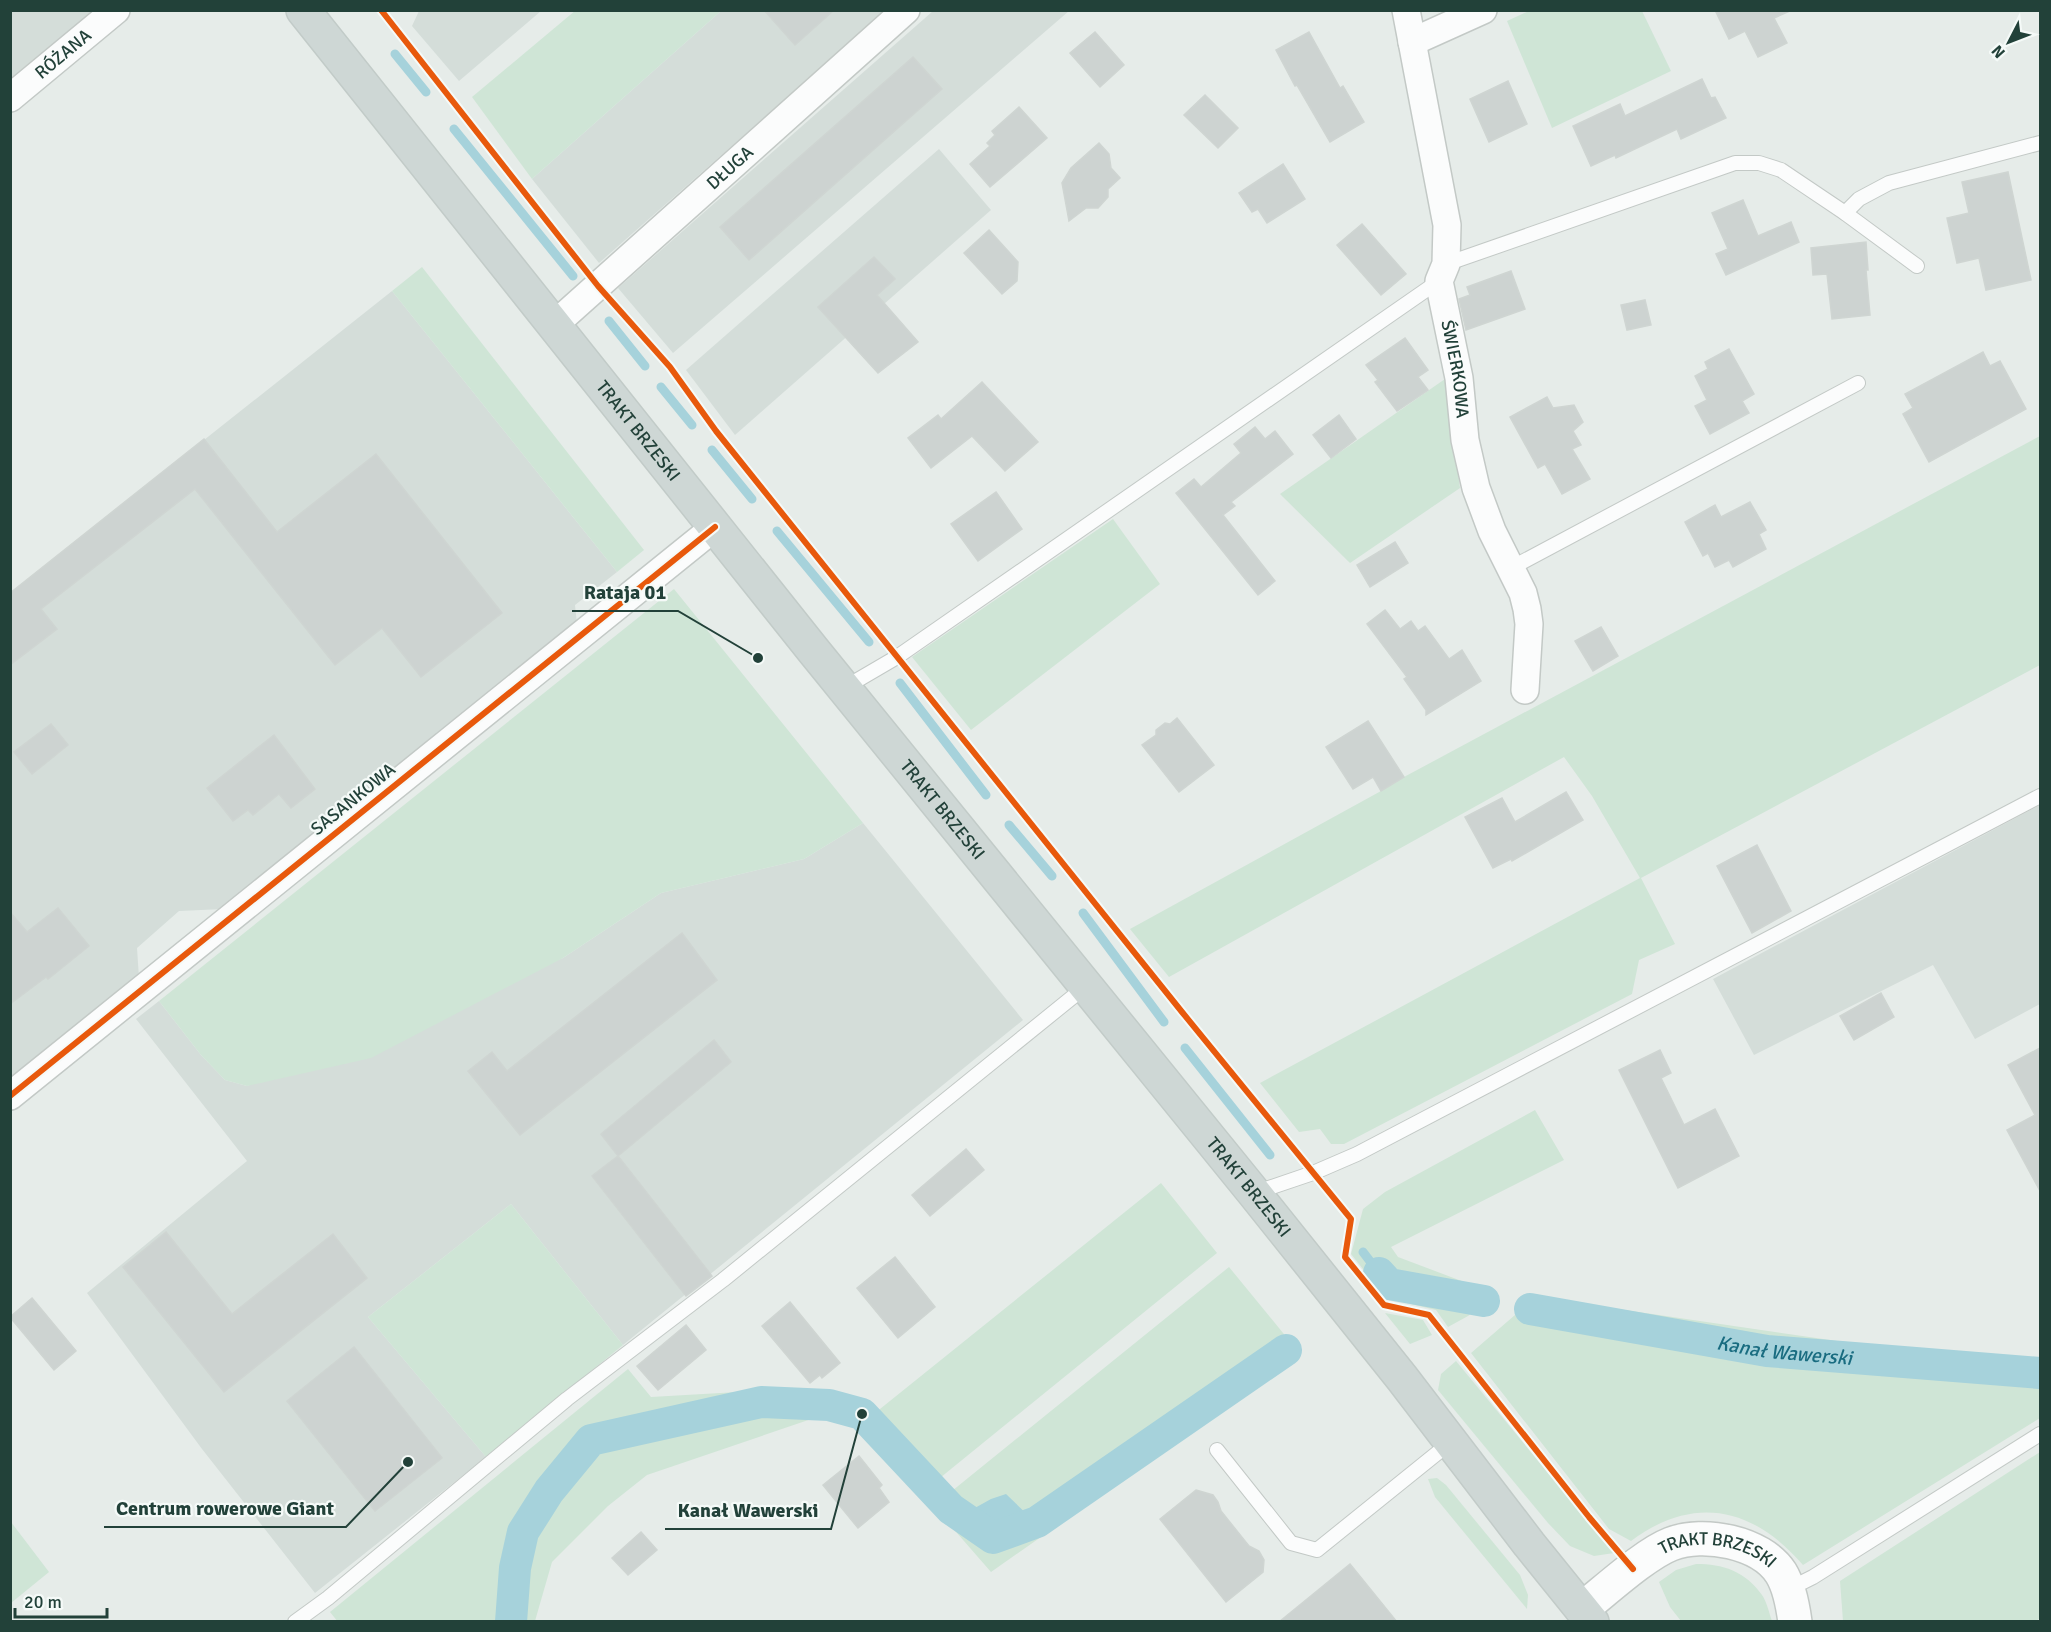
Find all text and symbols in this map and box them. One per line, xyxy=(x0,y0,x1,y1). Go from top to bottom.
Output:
north arrow xyxy=(1979,12,2039,72)
street label: RÓŻANA xyxy=(31,24,96,84)
text: N xyxy=(1987,41,2010,62)
street label: DŁUGA xyxy=(702,141,758,194)
street label: ŚWIERKOWA xyxy=(1436,318,1474,419)
street label: TRAKT BRZESKI xyxy=(592,376,685,485)
callout: Rataja 01 xyxy=(572,573,678,611)
text: Rataja 01 xyxy=(584,580,666,605)
street label: TRAKT BRZESKI xyxy=(896,755,990,864)
street label: SASANKOWA xyxy=(306,758,400,840)
street label: TRAKT BRZESKI xyxy=(1202,1132,1296,1241)
water label: Kanał Wawerski xyxy=(1715,1330,1855,1371)
callout: Centrum rowerowe Giant xyxy=(104,1489,346,1527)
callout: Kanał Wawerski xyxy=(665,1491,831,1529)
text: Centrum rowerowe Giant xyxy=(116,1496,334,1521)
text: Kanał Wawerski xyxy=(677,1498,819,1523)
street label: TRAKT BRZESKI xyxy=(1655,1528,1781,1572)
scale bar xyxy=(15,1581,106,1619)
text: 20 m xyxy=(24,1591,62,1613)

